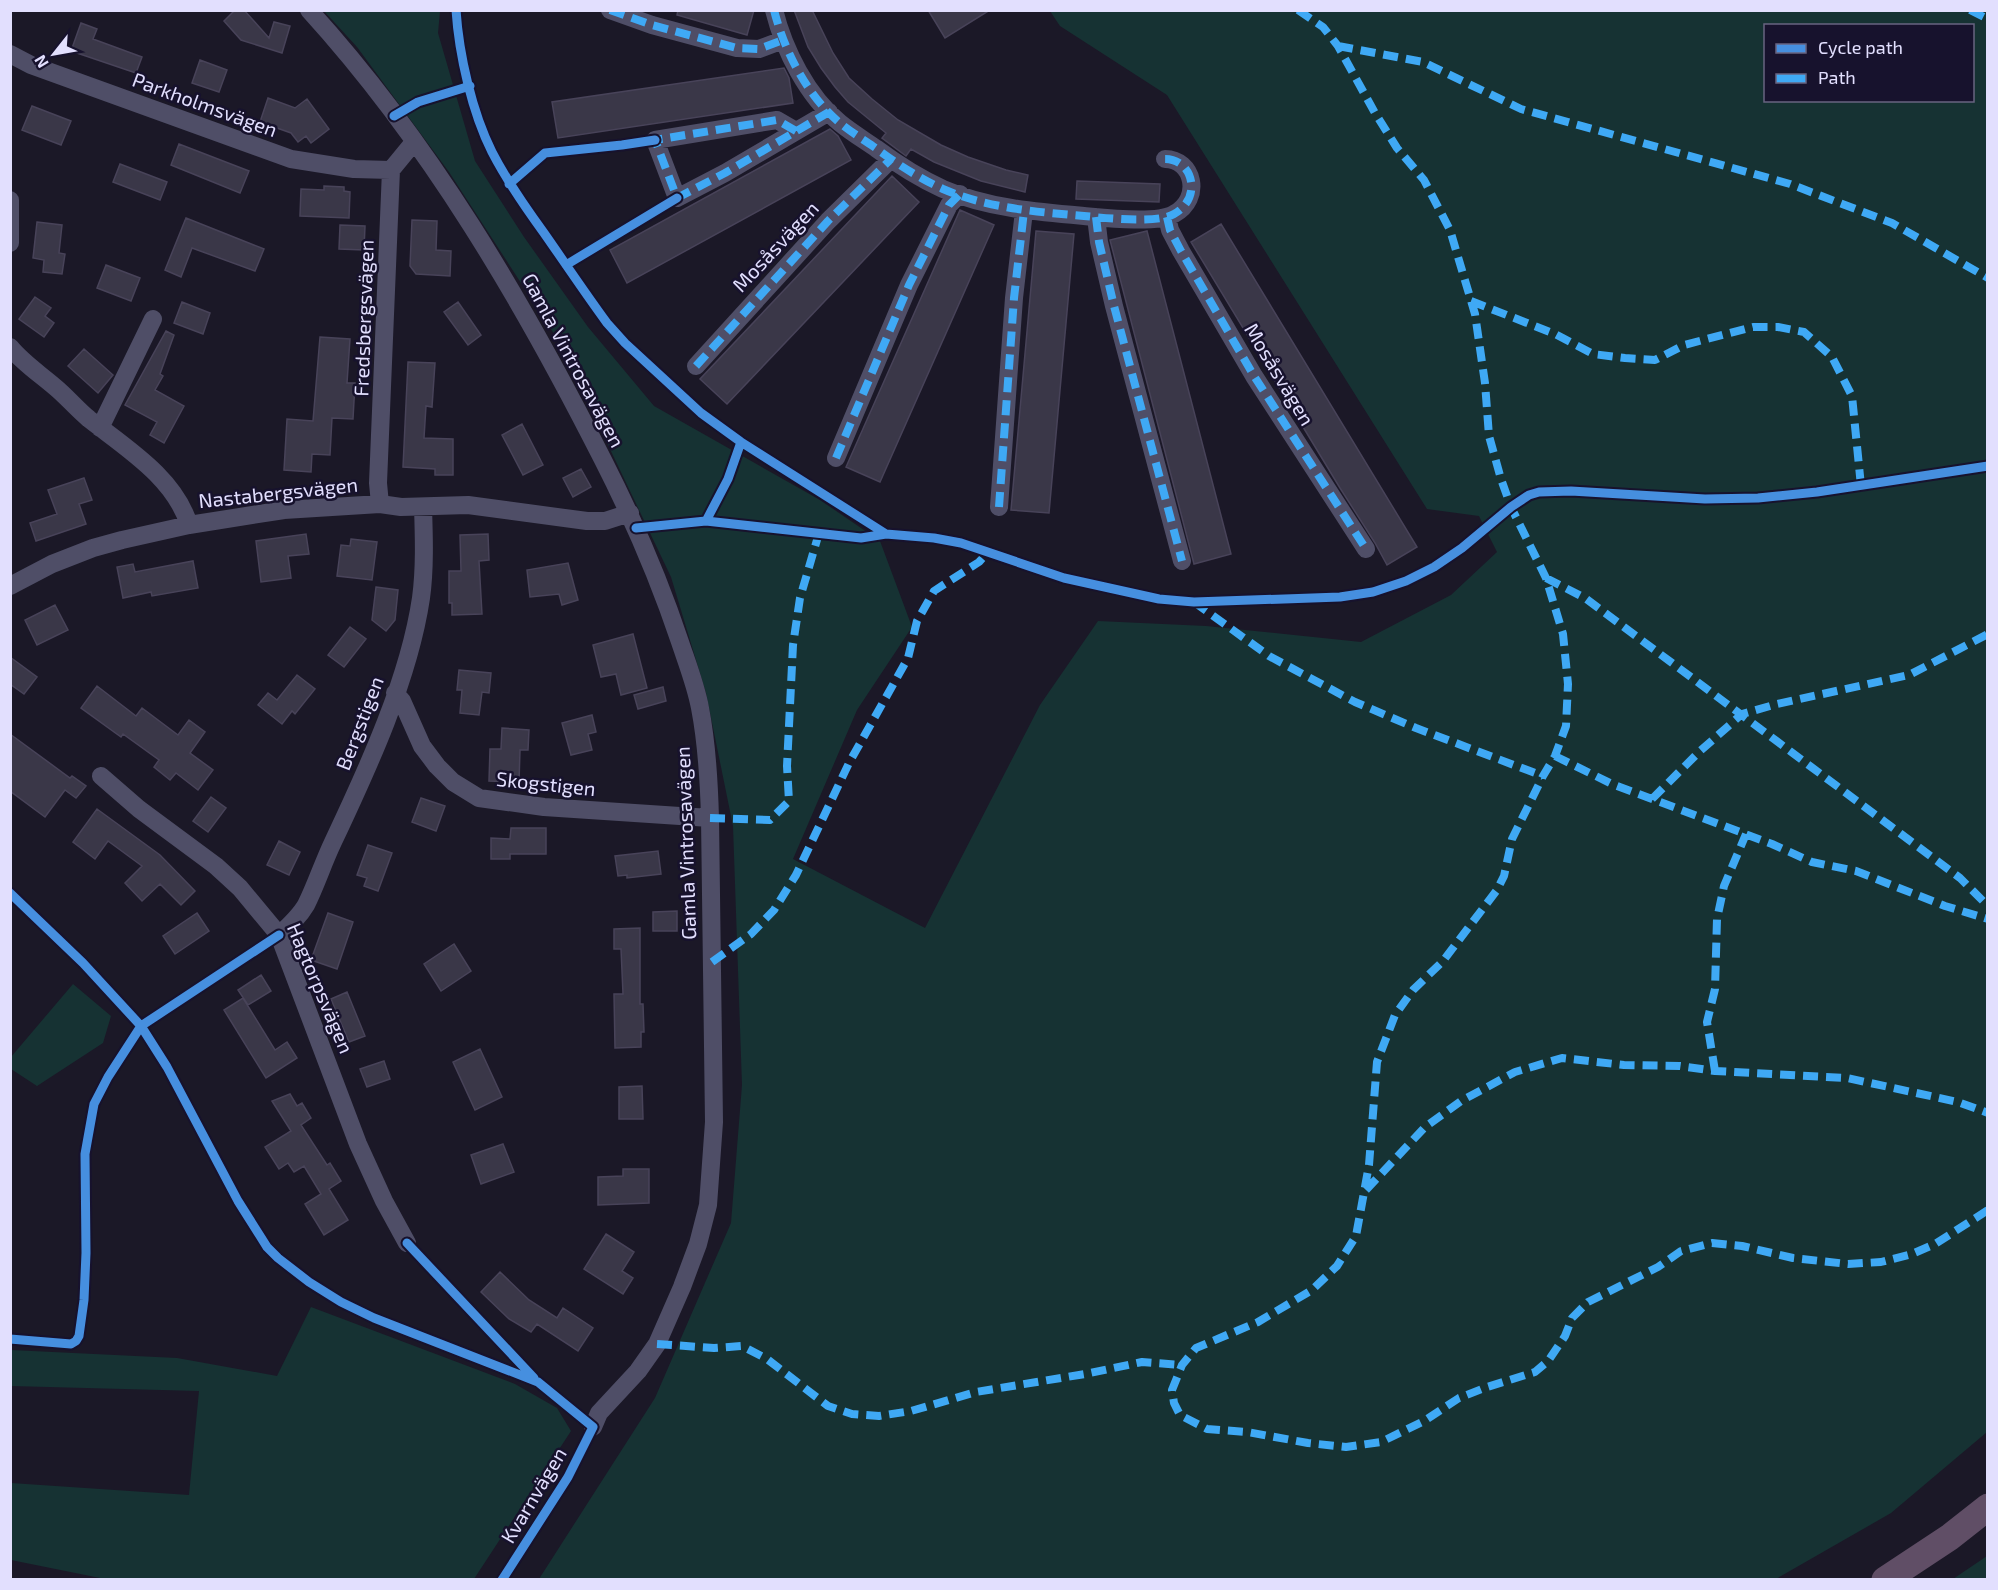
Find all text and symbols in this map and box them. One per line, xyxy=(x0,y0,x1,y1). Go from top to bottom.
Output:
north arrow xyxy=(24,24,84,84)
legend xyxy=(1764,24,1974,102)
text: Cycle path xyxy=(1818,36,1903,58)
text: N xyxy=(30,52,52,72)
text: Path xyxy=(1818,66,1856,88)
street label: Parkholmsvägen xyxy=(129,67,281,141)
street label: Mosåsvägen xyxy=(727,196,823,296)
street label: Fredsbergsvägen xyxy=(348,239,378,397)
street label: Gamla Vintrosavägen xyxy=(518,269,630,451)
street label: Mosåsvägen xyxy=(1240,319,1320,429)
street label: Nastabergsvägen xyxy=(197,472,359,512)
street label: Bergstigen xyxy=(330,673,388,773)
street label: Gamla Vintrosavägen xyxy=(670,746,700,940)
street label: Skogstigen xyxy=(495,766,597,800)
street label: Hagtorpsvägen xyxy=(283,919,359,1057)
street label: Kvarnvägen xyxy=(495,1443,571,1547)

